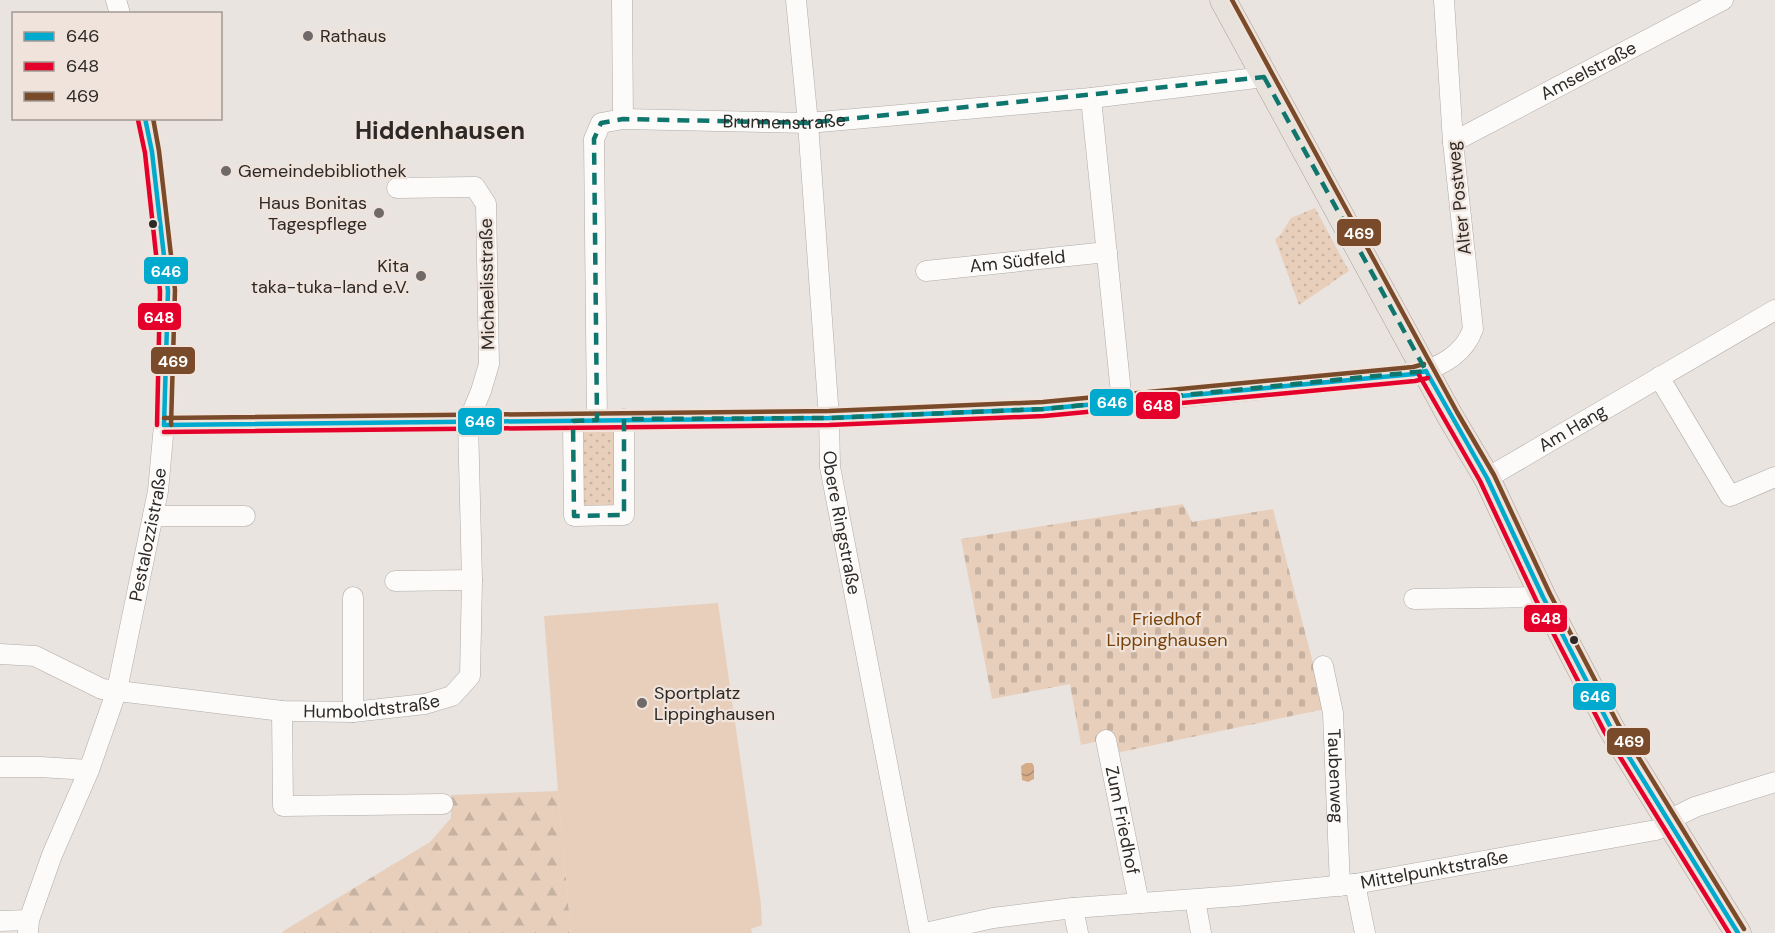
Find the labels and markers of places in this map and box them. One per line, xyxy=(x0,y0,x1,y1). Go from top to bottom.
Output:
place label: Rathaus xyxy=(320,24,387,48)
marker: Rathaus xyxy=(301,29,315,43)
place label: Gemeindebibliothek xyxy=(238,159,407,183)
marker: Gemeindebibliothek xyxy=(219,164,233,178)
place label: Haus Bonitas Tagespflege xyxy=(259,191,367,236)
marker: Haus Bonitas Tagespflege xyxy=(372,206,386,220)
unlabelled marker xyxy=(147,218,159,230)
place label: Kita taka-tuka-land e.V. xyxy=(251,254,409,299)
marker: Kita taka-tuka-land e.V. xyxy=(414,269,428,283)
unlabelled marker xyxy=(1568,634,1580,646)
place label: Sportplatz Lippinghausen xyxy=(654,681,775,726)
marker: Sportplatz Lippinghausen xyxy=(635,696,649,710)

